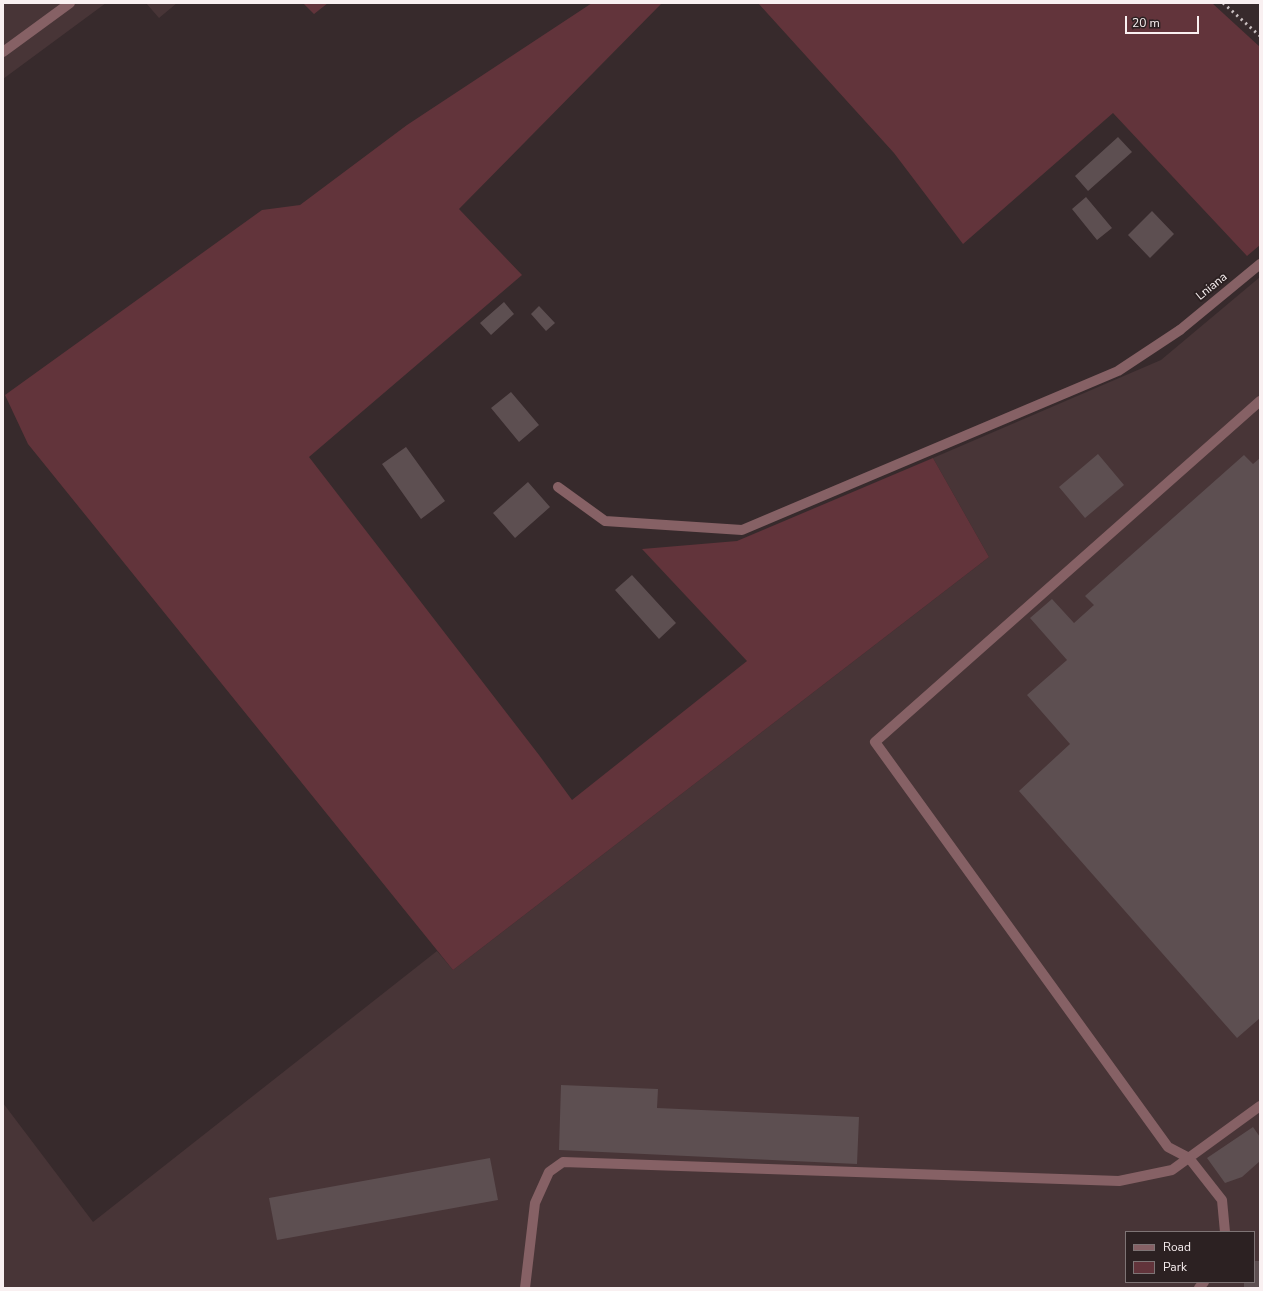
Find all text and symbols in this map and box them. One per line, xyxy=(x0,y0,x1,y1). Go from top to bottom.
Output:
scale bar xyxy=(1127,8,1201,34)
text: 20 m xyxy=(1132,15,1160,31)
street label: Lniana xyxy=(1194,270,1230,304)
legend xyxy=(1125,1231,1255,1283)
text: Road xyxy=(1163,1239,1191,1255)
text: Park xyxy=(1163,1259,1187,1275)

